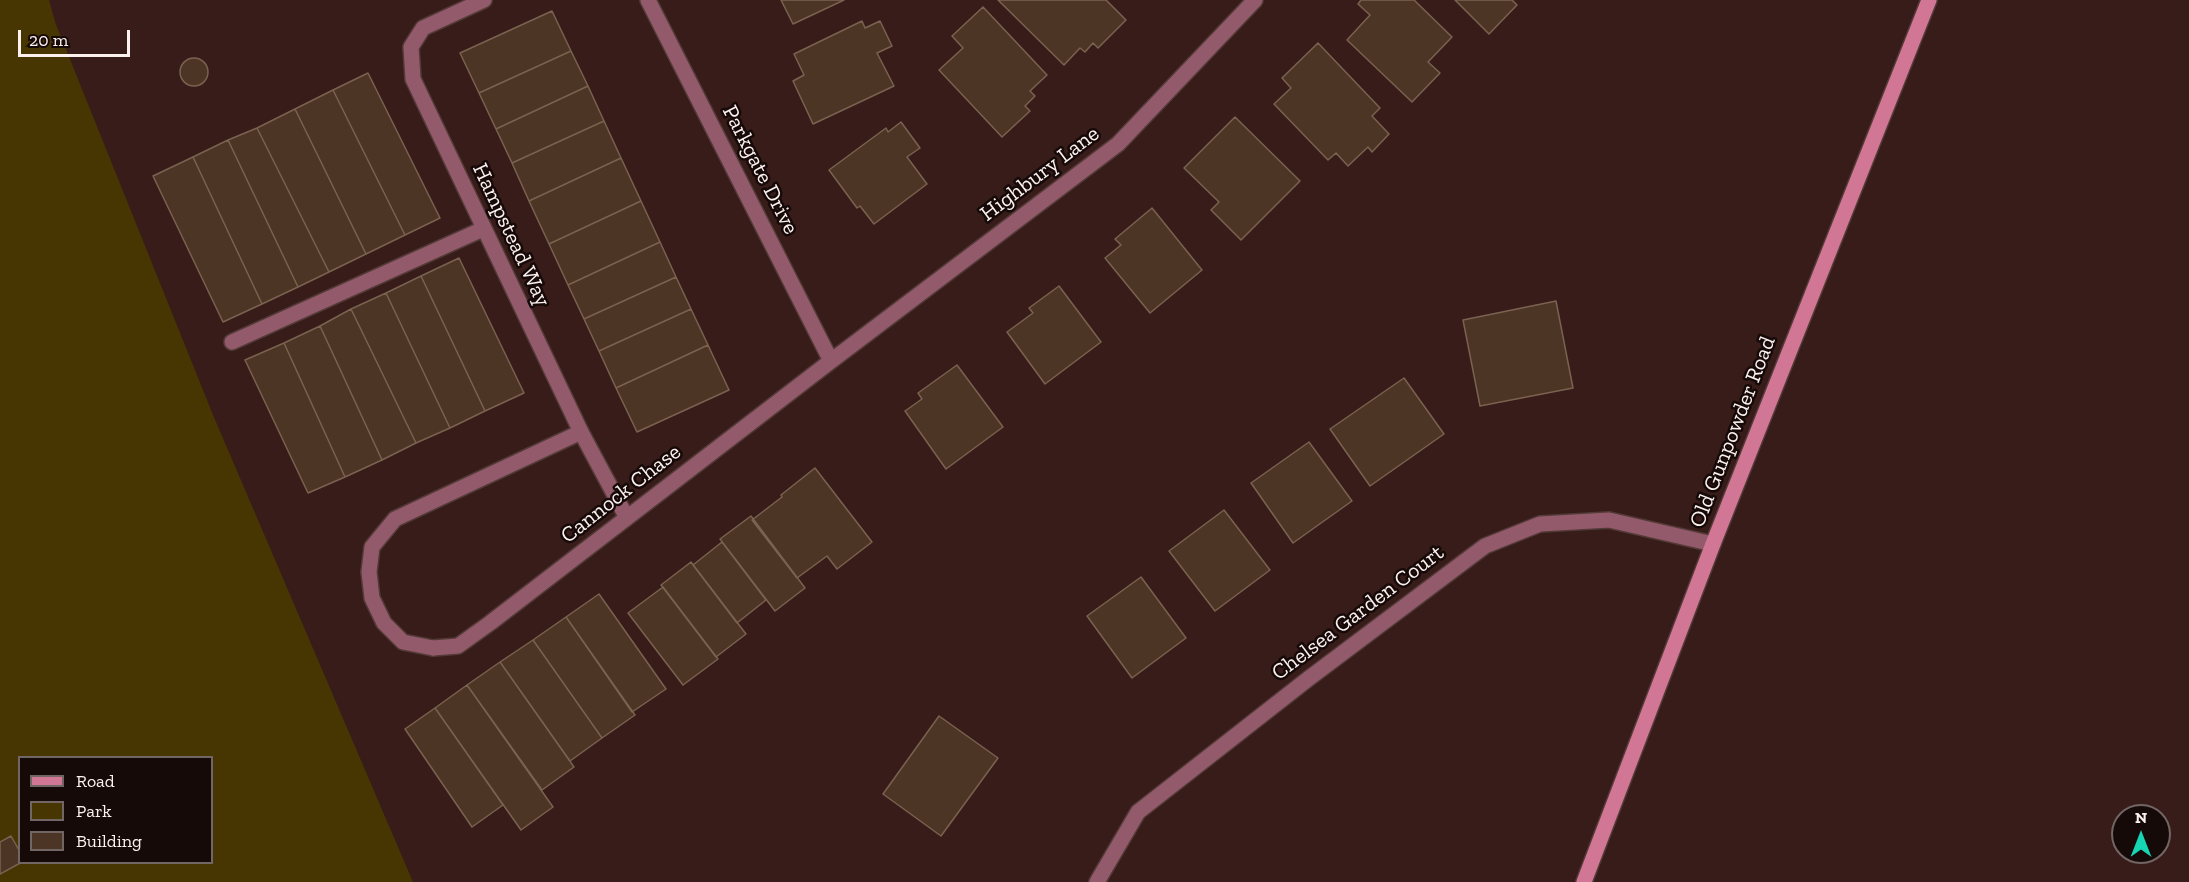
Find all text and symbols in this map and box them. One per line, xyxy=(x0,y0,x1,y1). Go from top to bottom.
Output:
scale bar xyxy=(21,18,134,56)
text: 20 m xyxy=(29,29,68,51)
street label: Parkgate Drive xyxy=(716,101,804,239)
street label: Highbury Lane xyxy=(975,121,1105,227)
street label: Hampstead Way xyxy=(466,159,556,311)
street label: Old Gunpowder Road xyxy=(1684,333,1782,531)
street label: Cannock Chase xyxy=(556,439,686,549)
street label: Chelsea Garden Court xyxy=(1267,540,1449,686)
legend xyxy=(18,756,213,864)
text: Road xyxy=(76,770,115,792)
text: Park xyxy=(76,800,112,822)
north arrow xyxy=(2111,804,2171,864)
text: N xyxy=(2135,808,2147,827)
text: Building xyxy=(76,830,142,852)

